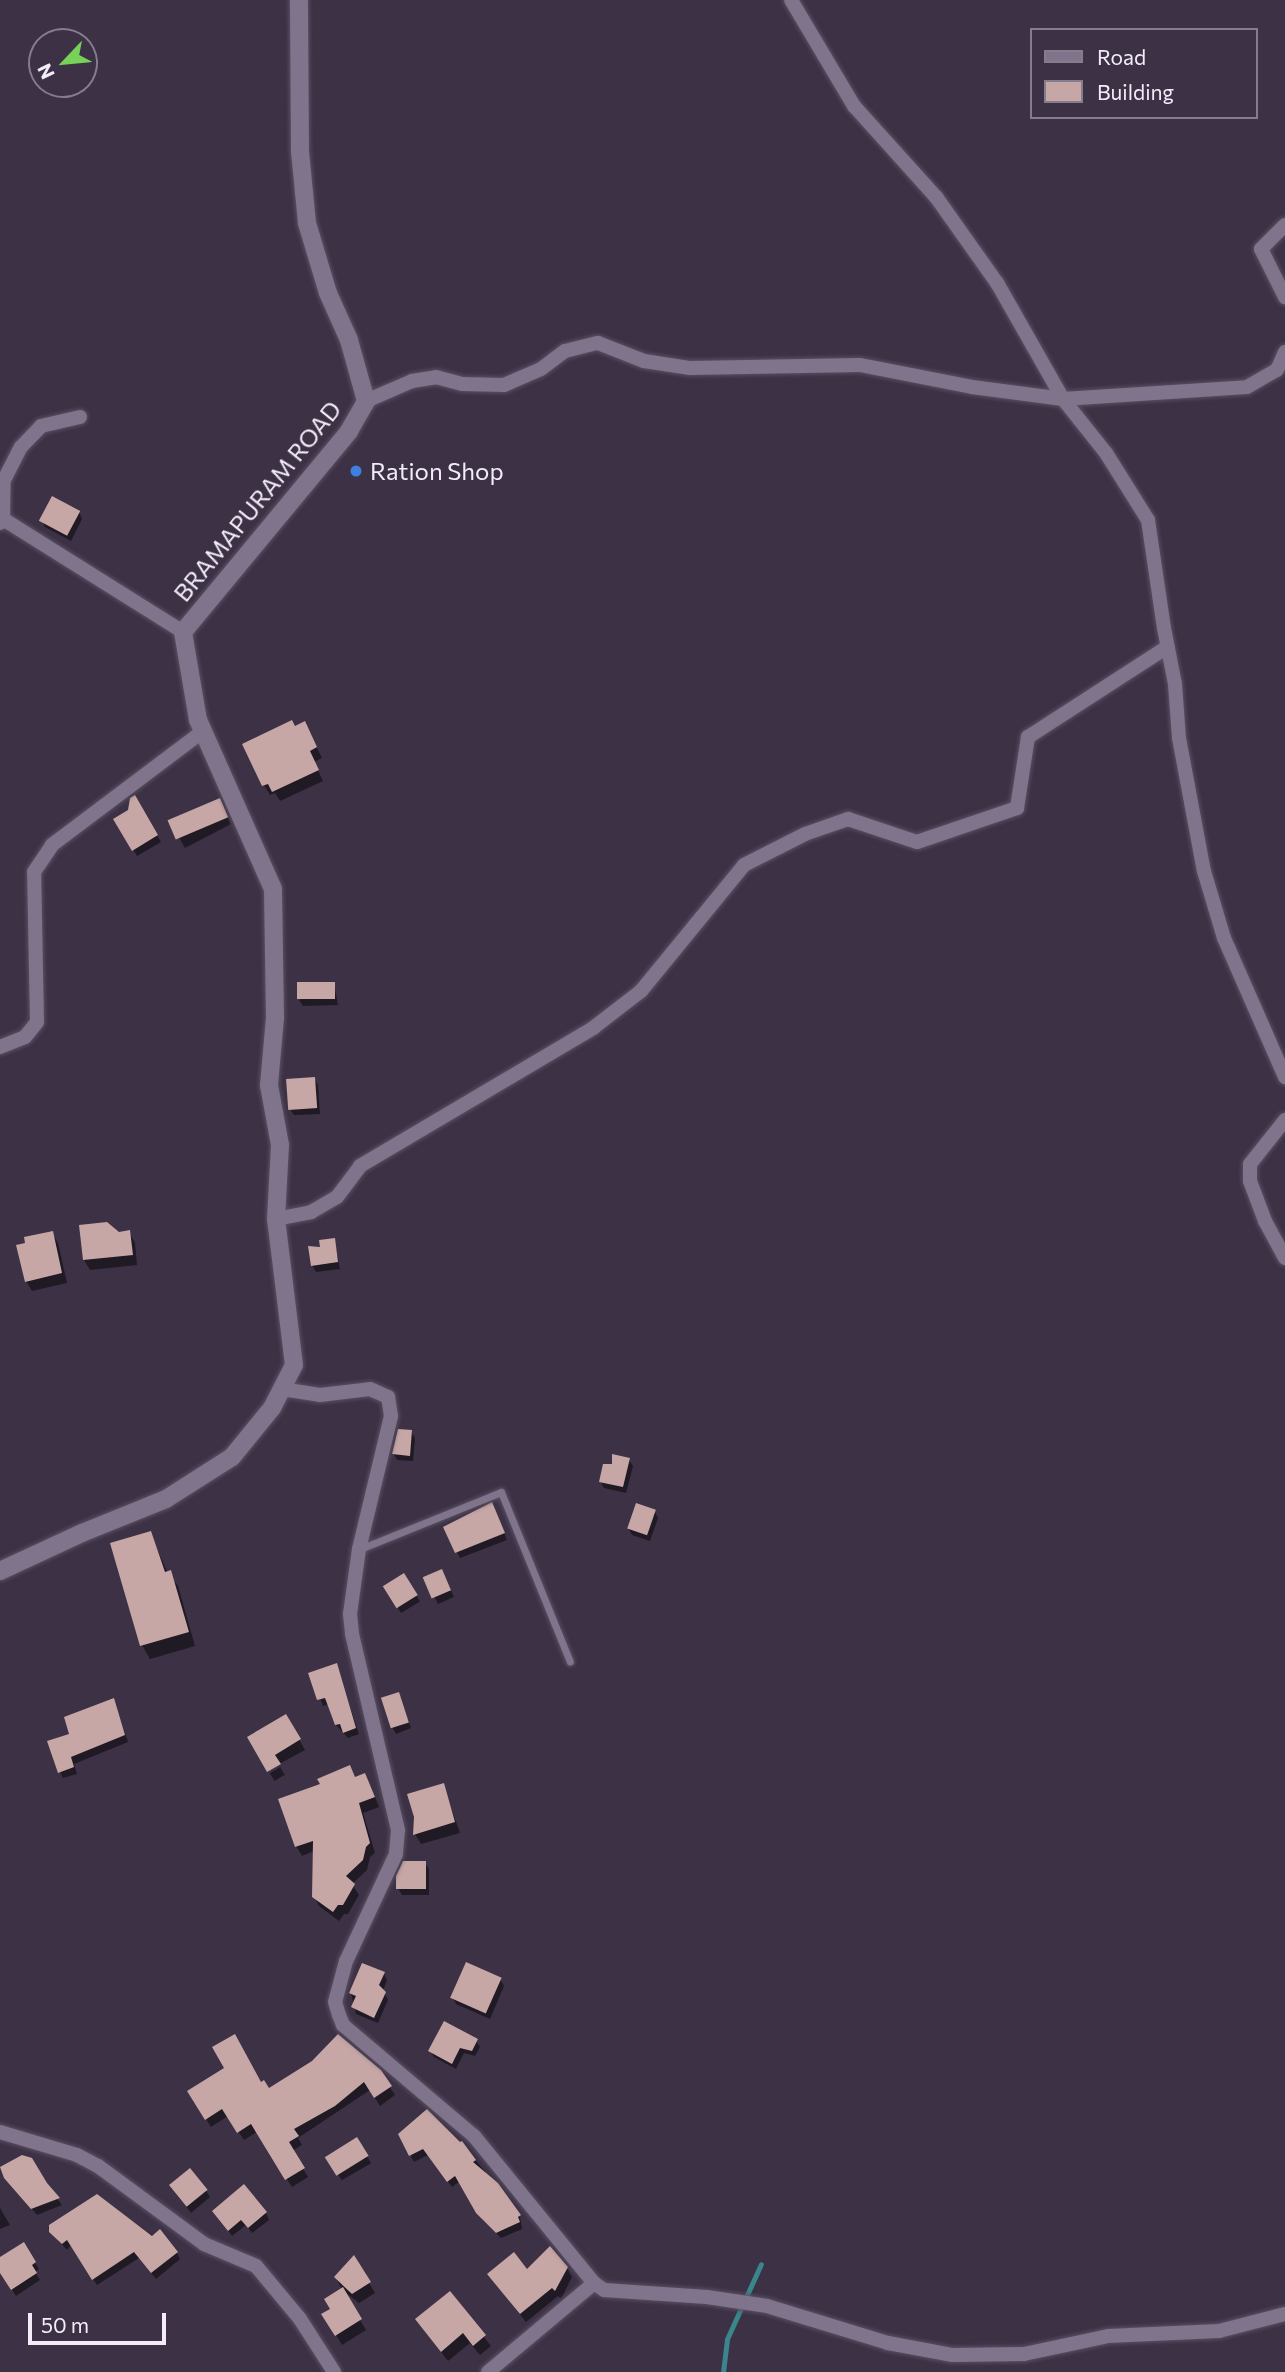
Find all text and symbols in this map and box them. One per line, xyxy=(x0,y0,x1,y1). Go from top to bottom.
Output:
north arrow xyxy=(28,28,98,98)
legend xyxy=(1030,28,1257,119)
text: Road xyxy=(1097,44,1146,69)
text: N xyxy=(32,60,59,83)
text: Building xyxy=(1097,79,1174,104)
street label: BRAMAPURAM ROAD xyxy=(167,395,347,607)
place label: Ration Shop xyxy=(370,457,504,485)
marker: Ration Shop xyxy=(348,463,364,479)
scale bar xyxy=(32,2298,170,2342)
text: 50 m xyxy=(41,2312,89,2337)

